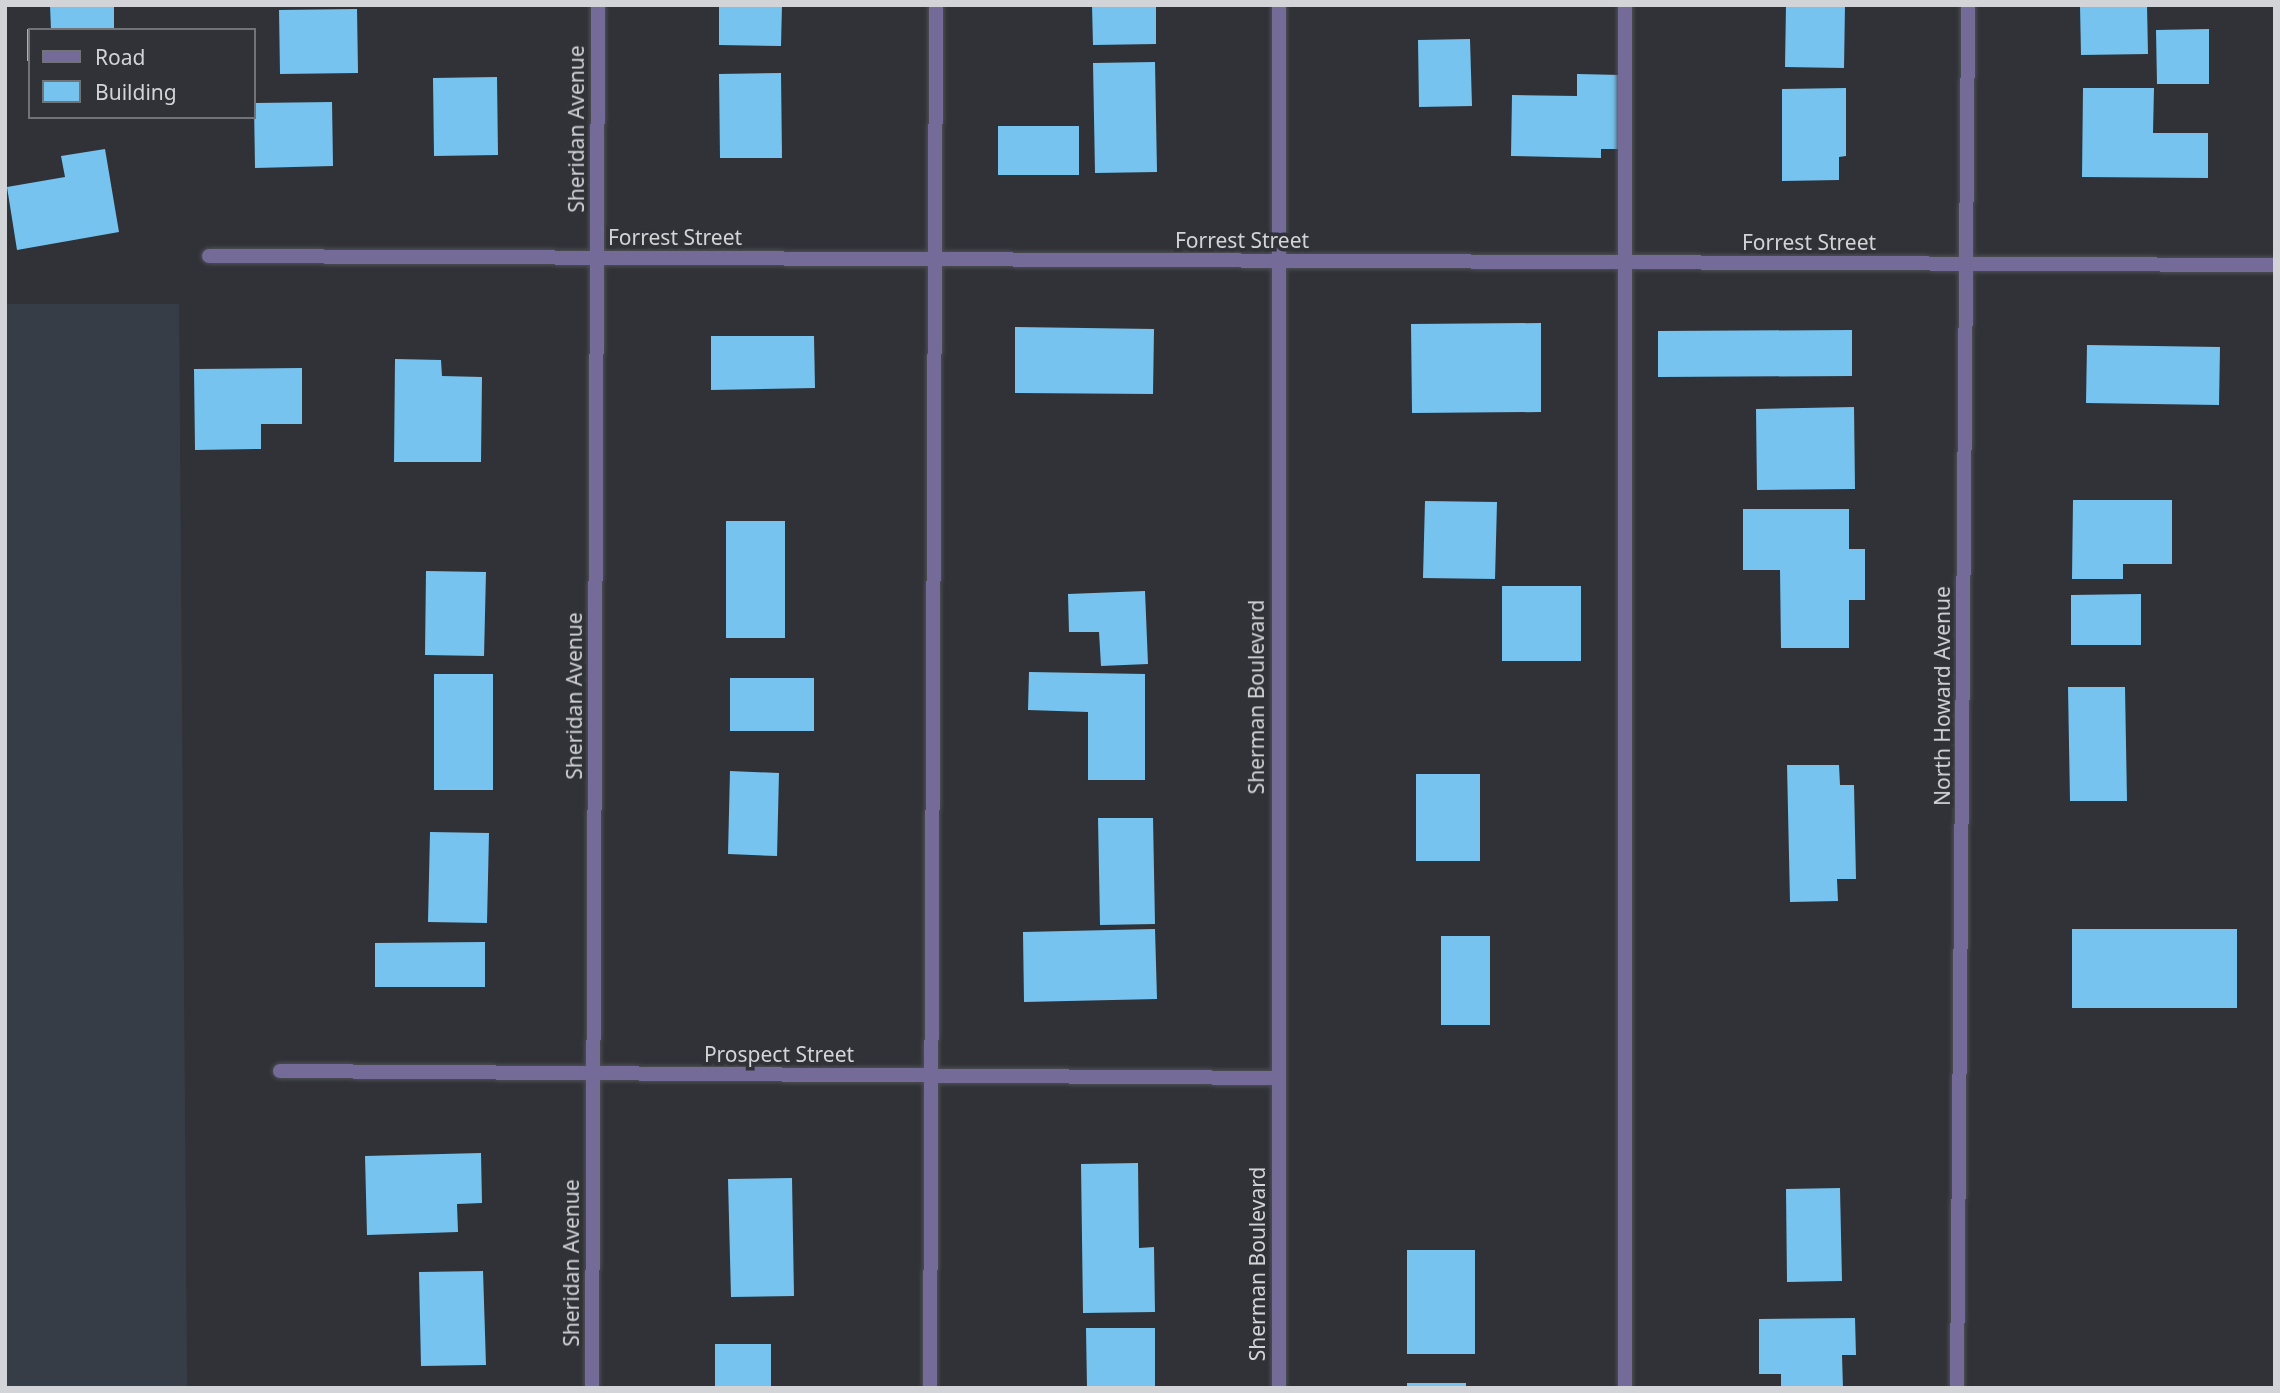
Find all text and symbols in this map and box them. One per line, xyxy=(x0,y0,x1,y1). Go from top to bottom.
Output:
legend xyxy=(28,28,256,119)
text: Road xyxy=(95,43,145,71)
street label: Sheridan Avenue xyxy=(563,45,589,213)
text: Building xyxy=(95,78,177,106)
street label: Forrest Street xyxy=(608,224,742,250)
street label: Forrest Street xyxy=(1175,227,1309,253)
street label: Forrest Street xyxy=(1742,229,1876,255)
street label: North Howard Avenue xyxy=(1929,586,1955,806)
street label: Sherman Boulevard xyxy=(1243,600,1269,794)
street label: Sheridan Avenue xyxy=(561,612,587,780)
street label: Prospect Street xyxy=(704,1041,854,1067)
street label: Sherman Boulevard xyxy=(1244,1167,1270,1361)
street label: Sheridan Avenue xyxy=(558,1179,584,1347)

